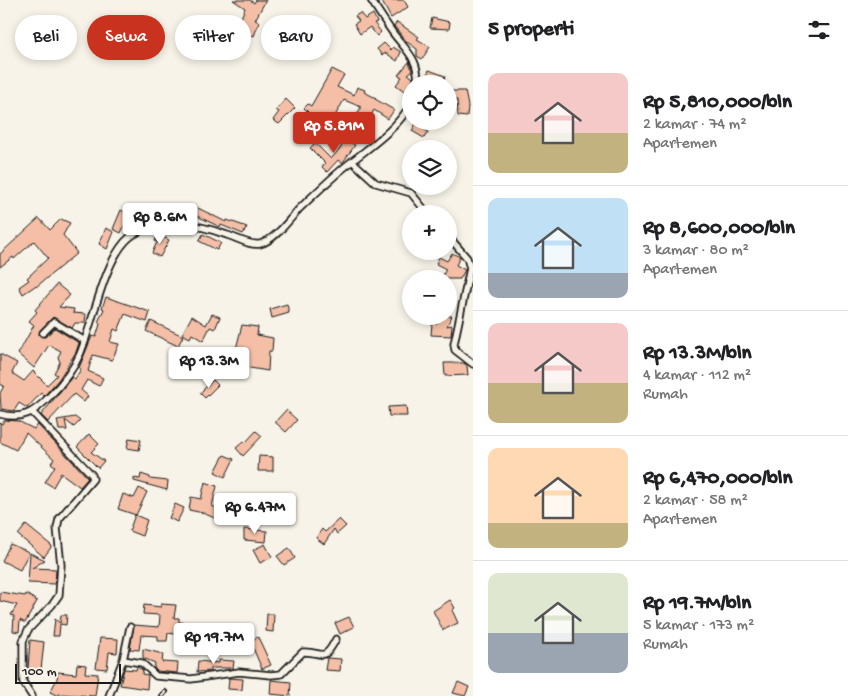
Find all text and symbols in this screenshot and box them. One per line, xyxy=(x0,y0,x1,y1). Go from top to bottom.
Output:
chip: Beli xyxy=(15,15,77,60)
chip: Sewa xyxy=(87,15,165,60)
chip: Filter xyxy=(175,15,251,60)
chip: Baru xyxy=(261,15,331,60)
icon: filters xyxy=(805,16,833,44)
text: 5 properti xyxy=(488,18,574,43)
map controls xyxy=(402,75,457,325)
button: locate xyxy=(402,75,457,130)
text: Rp 5,810,000/bln xyxy=(643,91,792,116)
icon: home xyxy=(528,93,588,153)
pin: Rp 5.81M xyxy=(282,112,386,154)
text: 2 kamar · 74 m² xyxy=(643,116,747,135)
text: Rp 5.81M xyxy=(304,118,364,137)
text: Apartemen xyxy=(643,135,717,154)
button: layers xyxy=(402,140,457,195)
pin: Rp 8.6M xyxy=(114,202,206,245)
button: + xyxy=(402,205,457,260)
text: Rp 8.6M xyxy=(133,209,187,228)
text: Rp 8,600,000/bln xyxy=(643,217,795,242)
icon: home xyxy=(528,218,588,278)
text: 3 kamar · 80 m² xyxy=(643,242,749,261)
text: Apartemen xyxy=(643,261,717,280)
button: − xyxy=(402,270,457,325)
text: Rp 13.3M/bln xyxy=(643,342,752,367)
icon: home xyxy=(528,343,588,403)
pin: Rp 13.3M xyxy=(157,346,261,389)
text: Rp 13.3M xyxy=(179,353,239,372)
text: 4 kamar · 112 m² xyxy=(643,367,751,386)
text: Rumah xyxy=(643,386,688,405)
text: Rp 6,470,000/bln xyxy=(643,467,792,492)
icon: home xyxy=(528,468,588,528)
pin: Rp 6.47M xyxy=(203,492,307,535)
text: 2 kamar · 58 m² xyxy=(643,492,748,511)
text: Rp 6.47M xyxy=(225,499,285,518)
text: Apartemen xyxy=(643,511,717,530)
text: Rp 19.7M/bln xyxy=(643,592,751,617)
icon: home xyxy=(528,593,588,653)
text: 5 kamar · 173 m² xyxy=(643,617,754,636)
pin: Rp 19.7M xyxy=(162,622,266,665)
text: Rp 19.7M xyxy=(185,629,243,648)
text: Rumah xyxy=(643,636,688,655)
scale bar xyxy=(15,661,121,684)
text: 100 m xyxy=(22,664,57,681)

